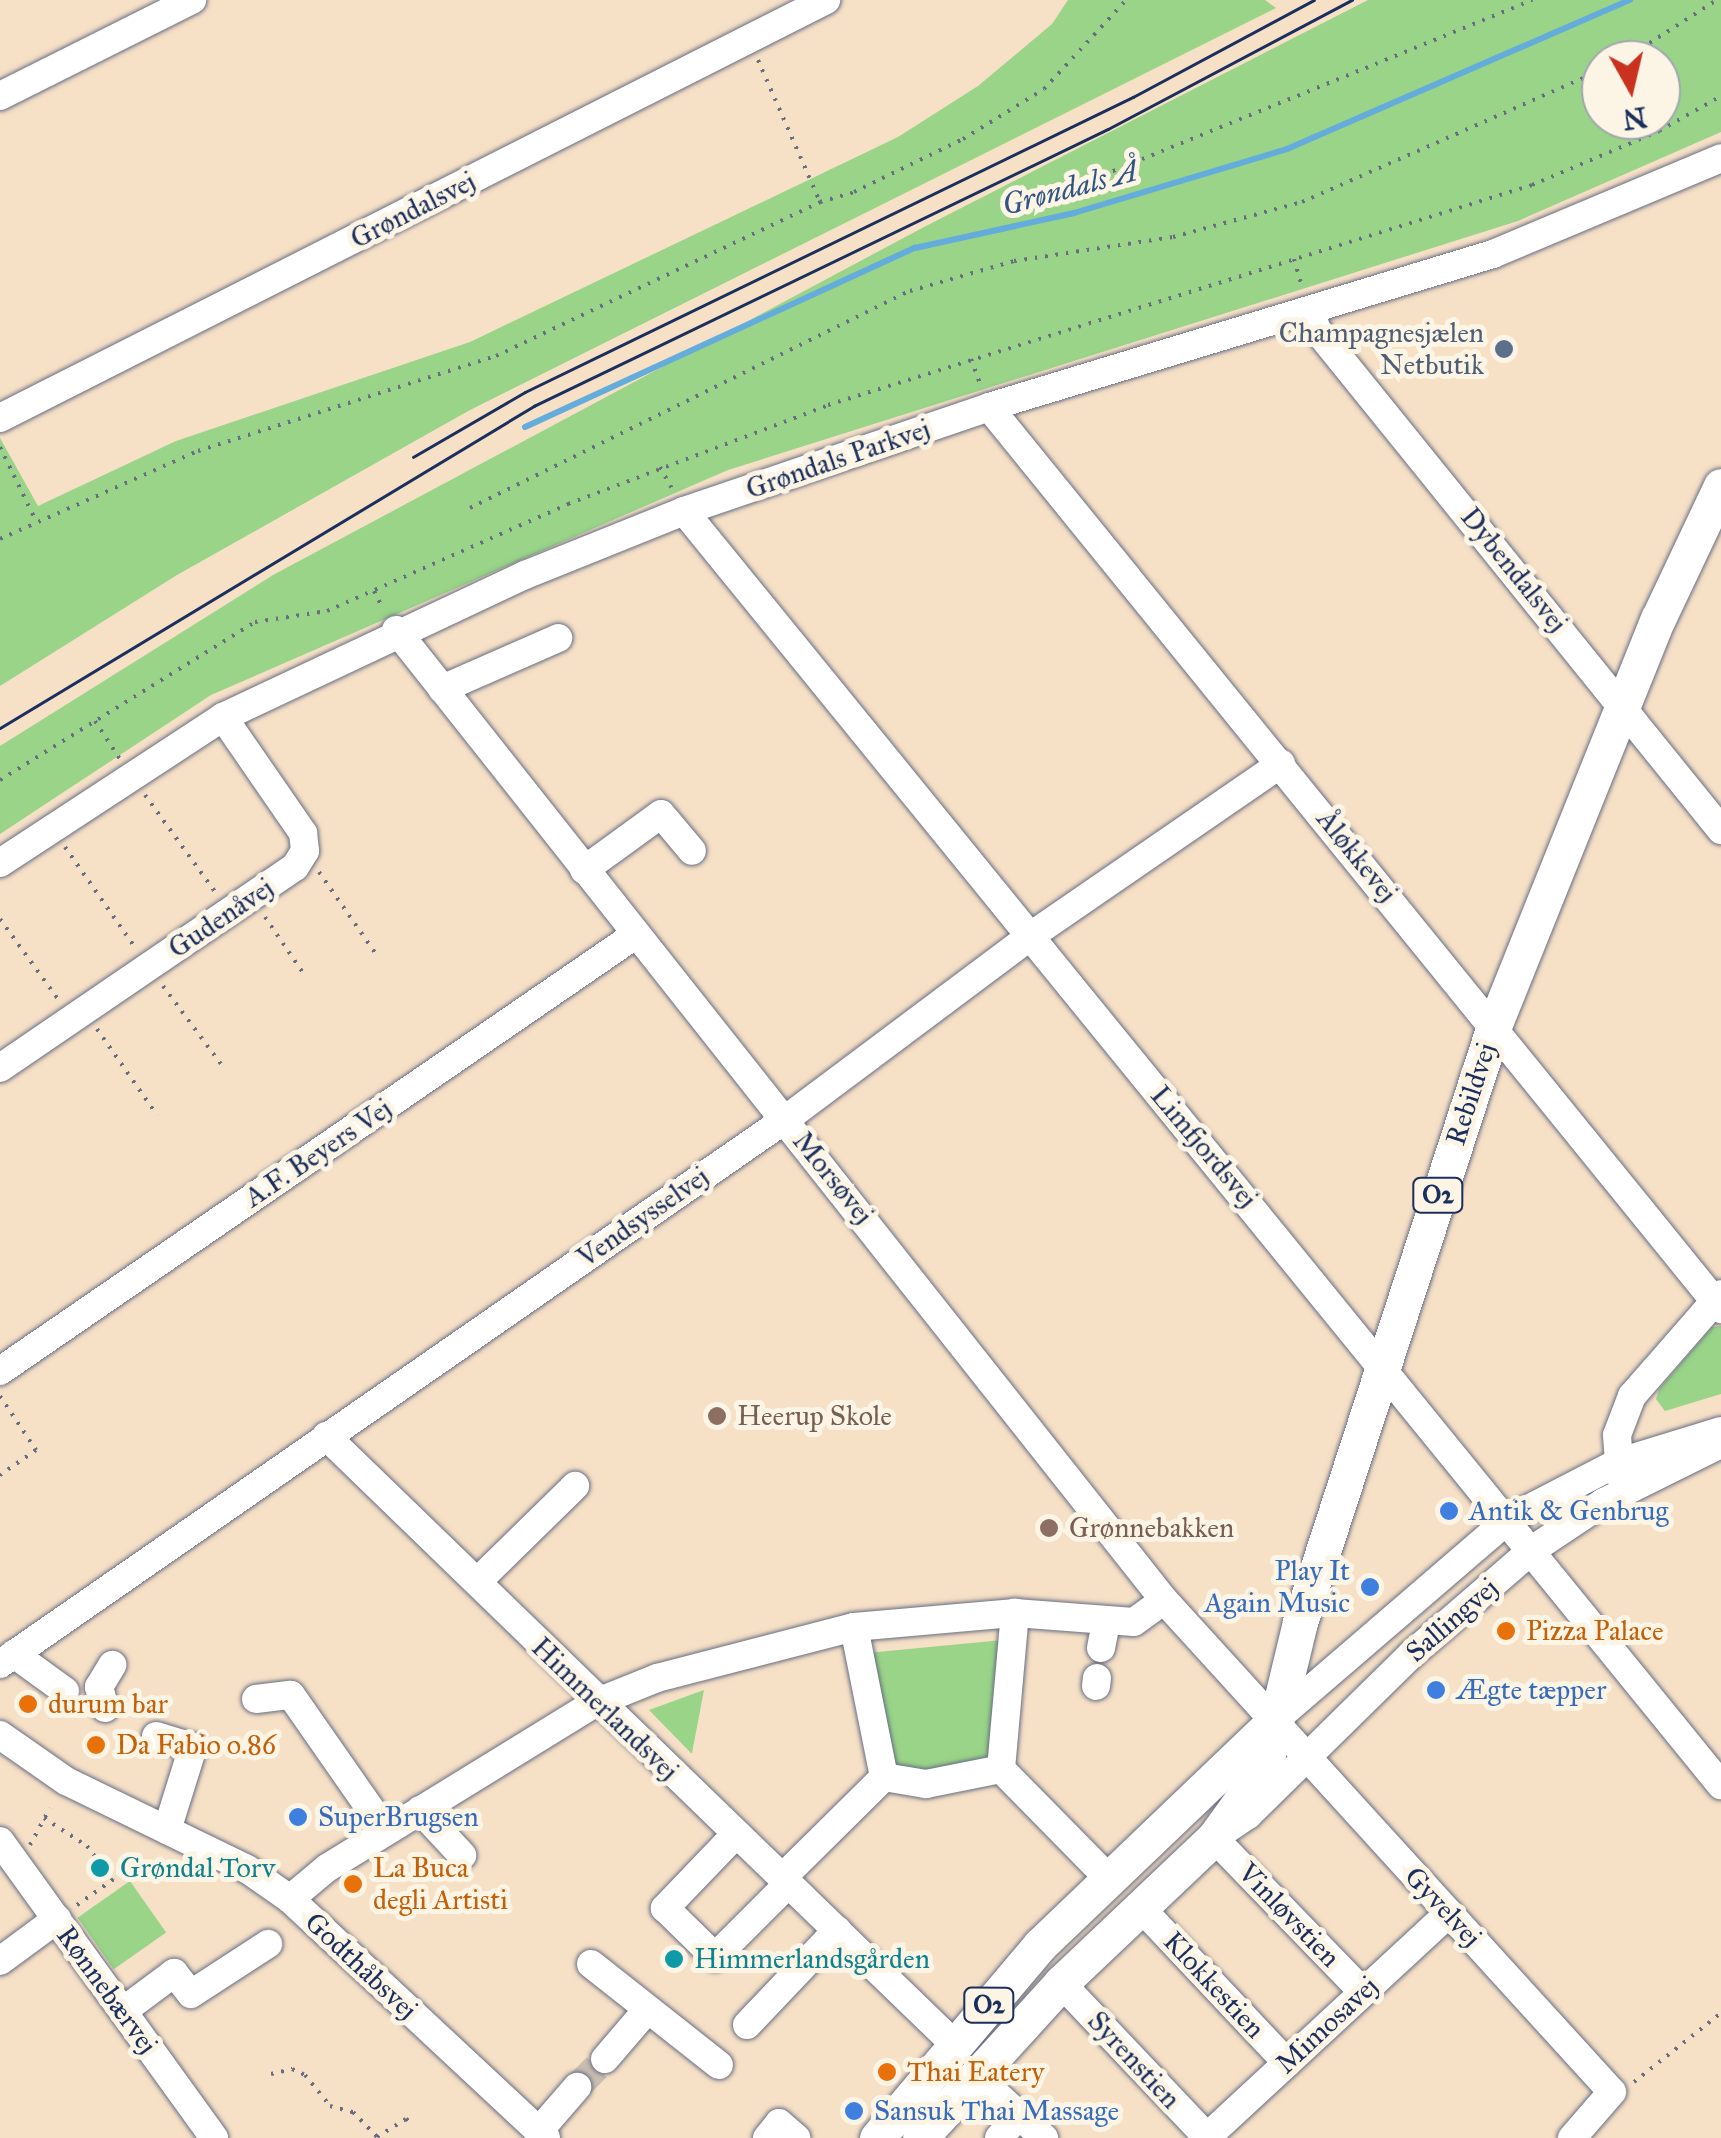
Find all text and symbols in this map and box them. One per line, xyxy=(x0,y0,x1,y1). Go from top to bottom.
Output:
north arrow xyxy=(1581,40,1681,140)
text: N xyxy=(1621,99,1649,137)
water label: Grøndals Å xyxy=(998,153,1142,223)
street label: Grøndalsvej xyxy=(345,164,481,256)
place label: Champagnesjælen Netbutik xyxy=(1279,316,1484,382)
marker: Champagnesjælen Netbutik xyxy=(1493,338,1515,360)
street label: Grøndals Parkvej xyxy=(742,412,934,506)
street label: Dybendalsvej xyxy=(1453,501,1575,639)
street label: Åløkkevej xyxy=(1310,803,1404,909)
street label: Gudenåvej xyxy=(162,871,280,965)
street label: Rebildvej xyxy=(1439,1039,1503,1149)
street label: Limfjordsvej xyxy=(1143,1079,1265,1215)
street label: A.F. Beyers Vej xyxy=(238,1091,398,1215)
street label: Morsøvej xyxy=(786,1125,880,1231)
street label: Vendsysselvej xyxy=(571,1159,715,1275)
road number: O2 xyxy=(1410,1175,1466,1215)
place label: Heerup Skole xyxy=(737,1399,892,1433)
marker: Heerup Skole xyxy=(706,1405,728,1427)
place label: Antik & Genbrug xyxy=(1469,1494,1669,1528)
marker: Antik & Genbrug xyxy=(1438,1500,1460,1522)
place label: Grønnebakken xyxy=(1069,1511,1234,1545)
marker: Grønnebakken xyxy=(1038,1517,1060,1539)
place label: Play It Again Music xyxy=(1204,1554,1350,1620)
street label: Sallingvej xyxy=(1399,1571,1505,1669)
marker: Play It Again Music xyxy=(1359,1576,1381,1598)
place label: Pizza Palace xyxy=(1526,1614,1664,1648)
marker: Pizza Palace xyxy=(1495,1620,1517,1642)
street label: Himmerlandsvej xyxy=(525,1630,685,1788)
place label: Ægte tæpper xyxy=(1456,1673,1606,1707)
marker: Ægte tæpper xyxy=(1425,1679,1447,1701)
place label: durum bar xyxy=(48,1687,168,1721)
marker: durum bar xyxy=(17,1693,39,1715)
place label: Da Fabio o.86 xyxy=(116,1728,276,1762)
marker: Da Fabio o.86 xyxy=(85,1734,107,1756)
place label: SuperBrugsen xyxy=(318,1800,479,1834)
marker: SuperBrugsen xyxy=(287,1806,309,1828)
place label: Grøndal Torv xyxy=(120,1851,275,1885)
place label: La Buca degli Artisti xyxy=(373,1851,508,1917)
street label: Vinløvstien xyxy=(1231,1856,1347,1974)
marker: Grøndal Torv xyxy=(89,1857,111,1879)
street label: Gyvelvej xyxy=(1398,1860,1488,1954)
marker: La Buca degli Artisti xyxy=(342,1873,364,1895)
street label: Godthåbsvej xyxy=(298,1905,424,2027)
street label: Rønnebærvej xyxy=(49,1919,165,2061)
street label: Klokkestien xyxy=(1156,1925,1272,2045)
place label: Himmerlandsgården xyxy=(694,1942,930,1976)
marker: Himmerlandsgården xyxy=(663,1948,685,1970)
street label: Mimosavej xyxy=(1269,1969,1385,2081)
road number: O2 xyxy=(962,1985,1016,2025)
street label: Syrenstien xyxy=(1081,2004,1187,2116)
place label: Thai Eatery xyxy=(907,2055,1044,2089)
marker: Thai Eatery xyxy=(876,2061,898,2083)
place label: Sansuk Thai Massage xyxy=(874,2094,1119,2128)
marker: Sansuk Thai Massage xyxy=(843,2100,865,2122)

